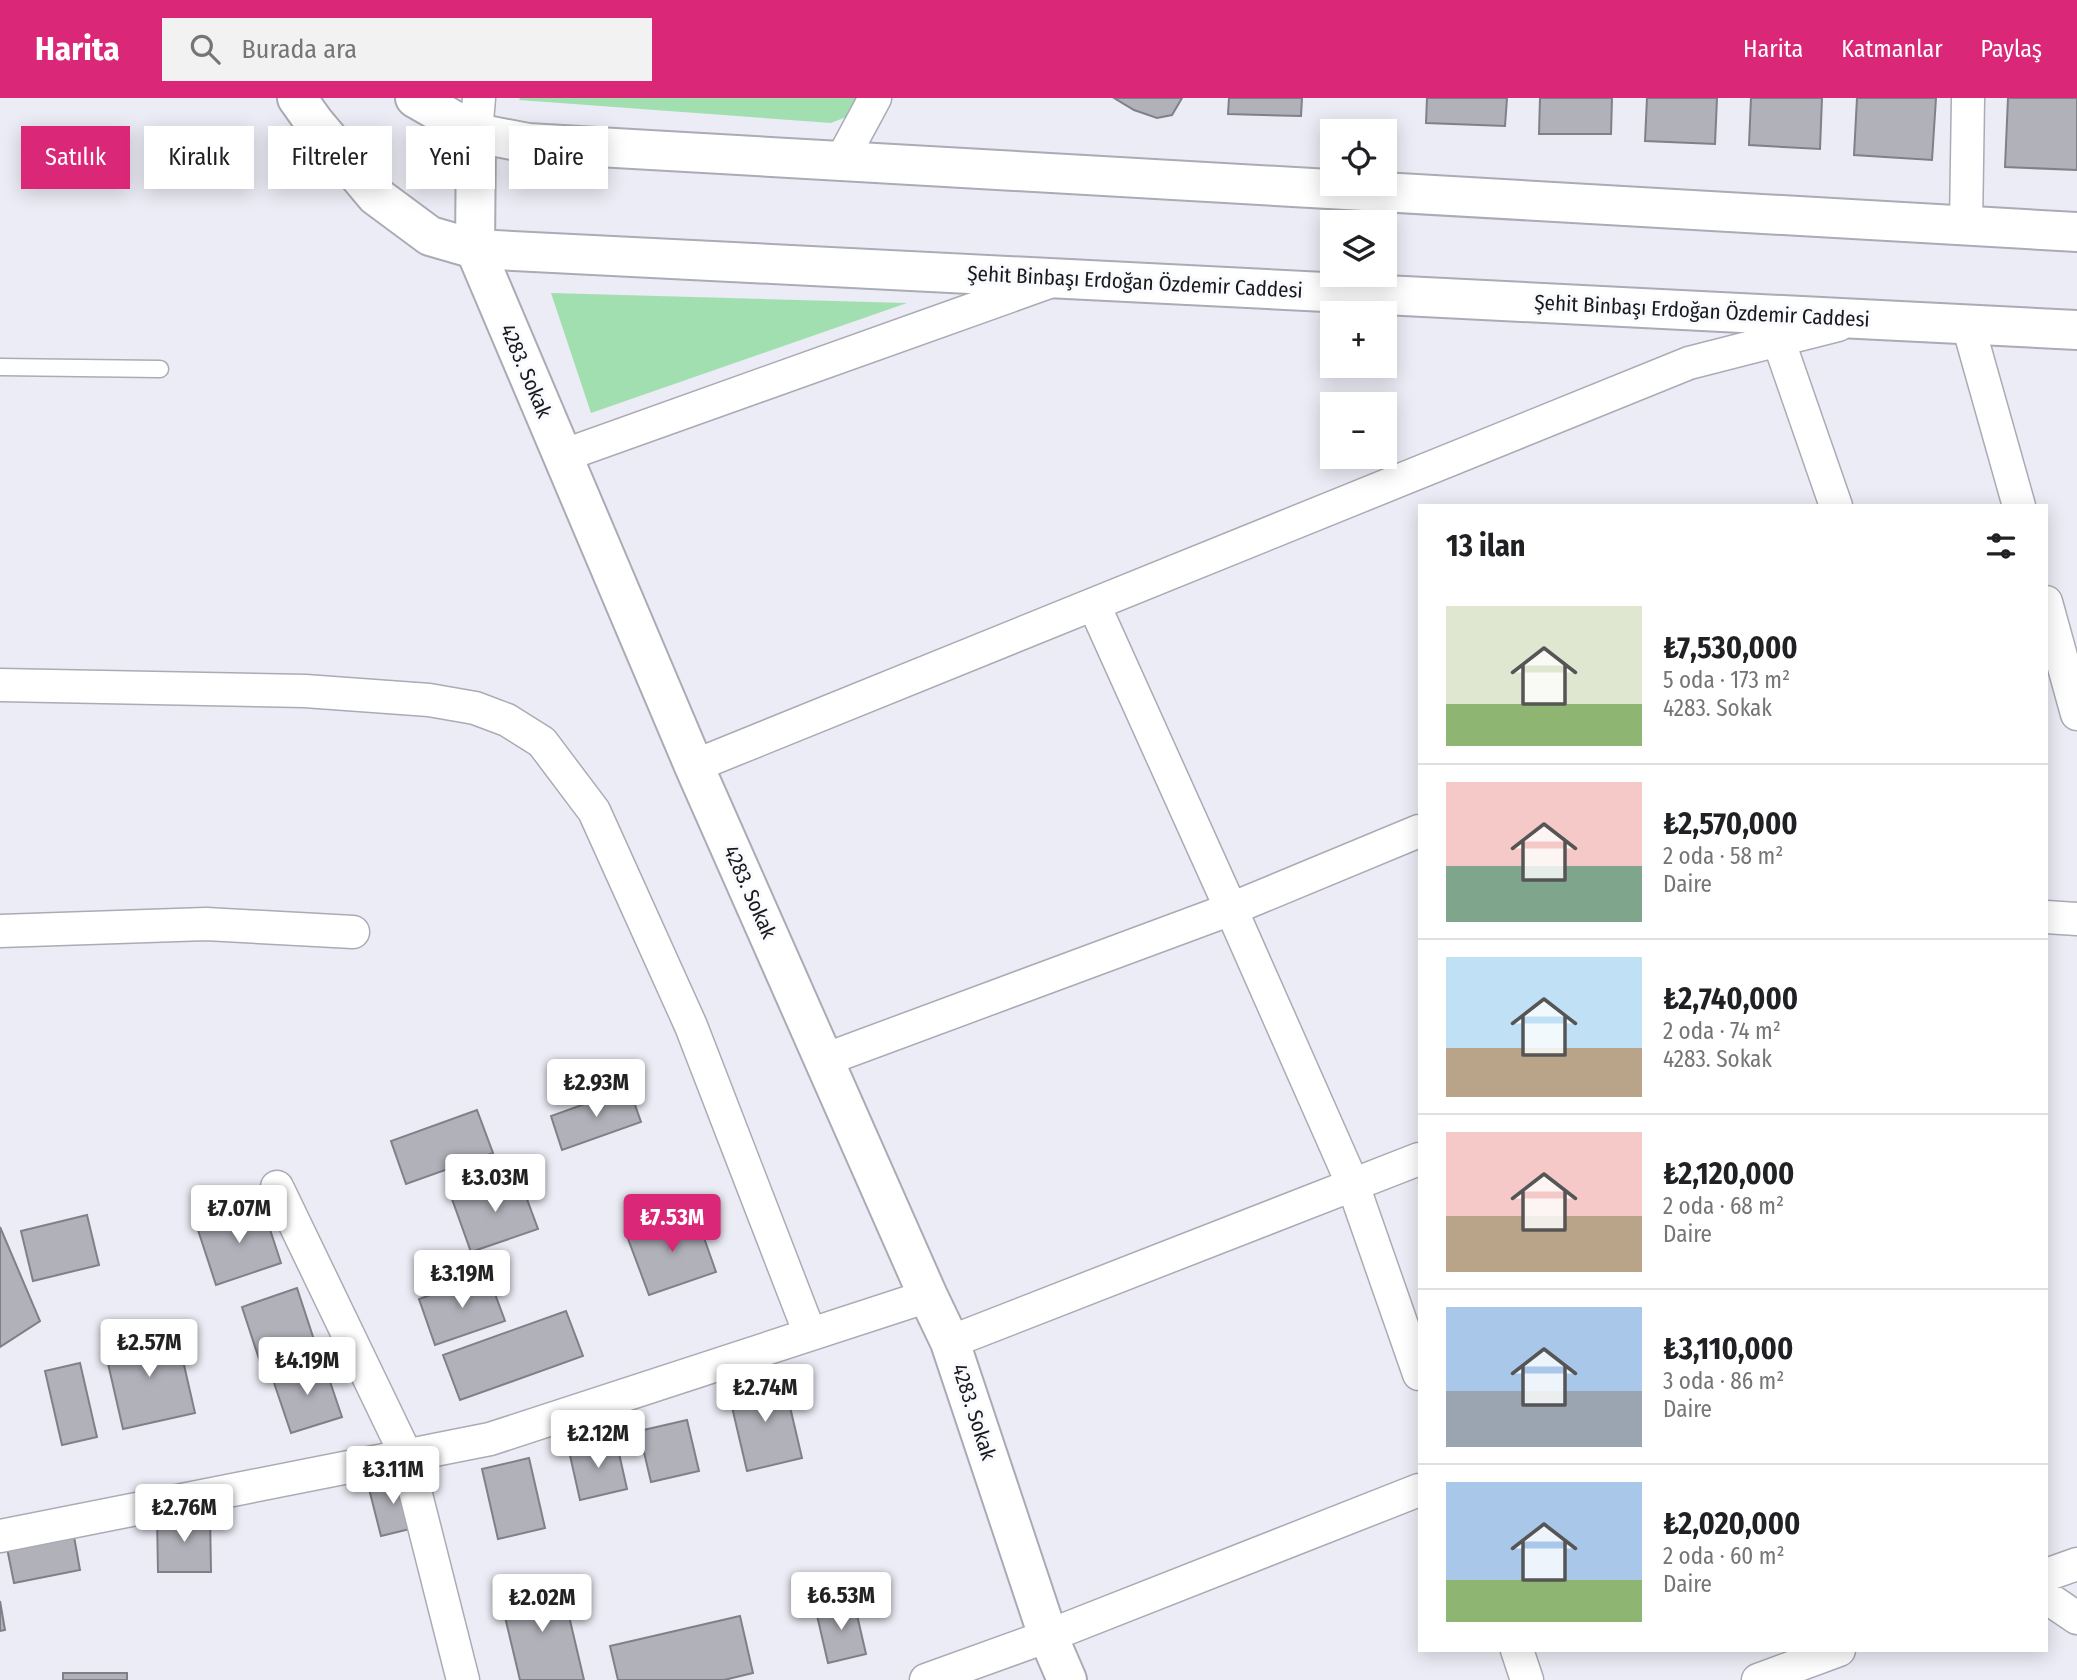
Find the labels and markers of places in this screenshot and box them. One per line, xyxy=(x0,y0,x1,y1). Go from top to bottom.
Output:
pin: ₺2.93M xyxy=(539,1060,653,1119)
pin: ₺3.03M xyxy=(438,1154,552,1214)
pin: ₺7.07M xyxy=(182,1186,296,1245)
pin: ₺7.53M xyxy=(615,1194,729,1254)
pin: ₺3.19M xyxy=(405,1250,519,1310)
pin: ₺2.57M xyxy=(92,1320,206,1379)
pin: ₺4.19M xyxy=(250,1338,364,1397)
pin: ₺2.74M xyxy=(708,1364,822,1424)
pin: ₺2.12M xyxy=(541,1410,655,1470)
pin: ₺3.11M xyxy=(336,1446,450,1506)
pin: ₺2.76M xyxy=(127,1484,241,1544)
pin: ₺6.53M xyxy=(784,1572,898,1632)
pin: ₺2.02M xyxy=(485,1574,599,1634)

